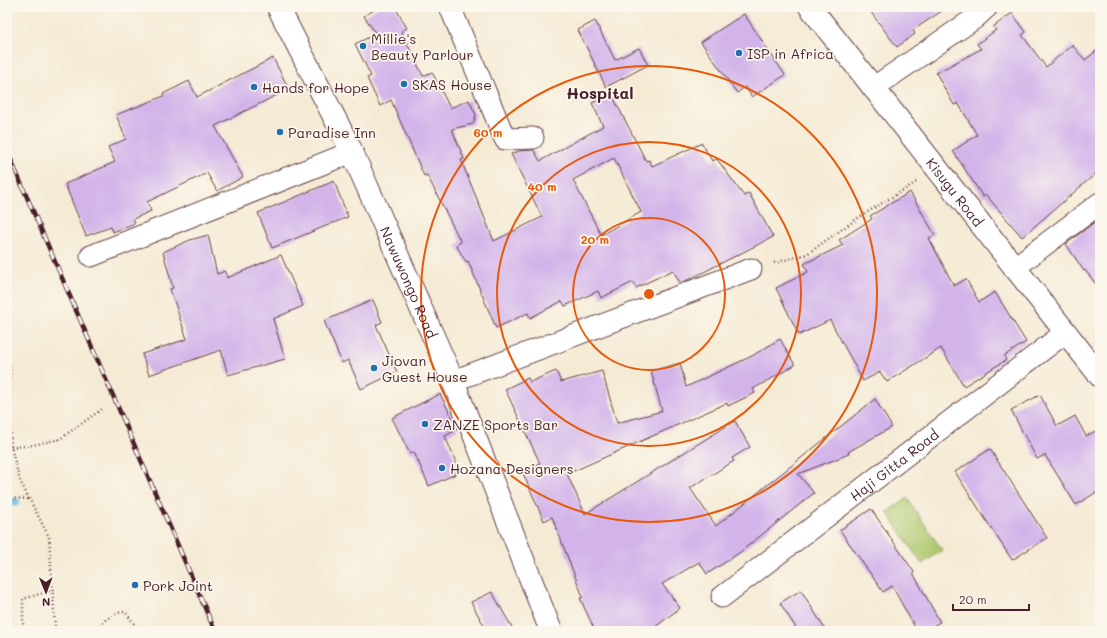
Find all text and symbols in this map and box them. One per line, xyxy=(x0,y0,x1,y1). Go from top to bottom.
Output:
place label: Millie's Beauty Parlour xyxy=(371,29,474,64)
marker: Millie's Beauty Parlour xyxy=(358,41,368,51)
place label: ISP in Africa xyxy=(747,44,834,63)
marker: ISP in Africa xyxy=(734,48,744,58)
place label: SKAS House xyxy=(412,75,492,94)
place label: Hands for Hope xyxy=(262,78,369,97)
marker: SKAS House xyxy=(399,79,409,89)
marker: Hands for Hope xyxy=(249,82,259,92)
district label: Hospital xyxy=(566,82,634,103)
place label: Paradise Inn xyxy=(288,123,376,142)
text: 60 m xyxy=(474,124,502,140)
marker: Paradise Inn xyxy=(275,127,285,137)
street label: Kisugu Road xyxy=(922,153,988,230)
text: 40 m xyxy=(527,178,557,194)
street label: Nawuwongo Road xyxy=(376,223,442,341)
text: 20 m xyxy=(581,231,609,247)
centre of rings xyxy=(642,287,656,301)
place label: Jiovan Guest House xyxy=(382,351,468,386)
marker: Jiovan Guest House xyxy=(369,363,379,373)
place label: ZANZE Sports Bar xyxy=(433,415,558,434)
marker: ZANZE Sports Bar xyxy=(420,419,430,429)
street label: Haji Gitta Road xyxy=(846,424,942,505)
place label: Hozana Designers xyxy=(450,459,574,478)
marker: Hozana Designers xyxy=(437,463,447,473)
north arrow xyxy=(26,572,66,612)
place label: Pork Joint xyxy=(143,576,213,595)
marker: Pork Joint xyxy=(130,580,140,590)
scale bar xyxy=(953,586,1029,612)
text: 20 m xyxy=(959,591,987,607)
text: N xyxy=(42,595,50,610)

